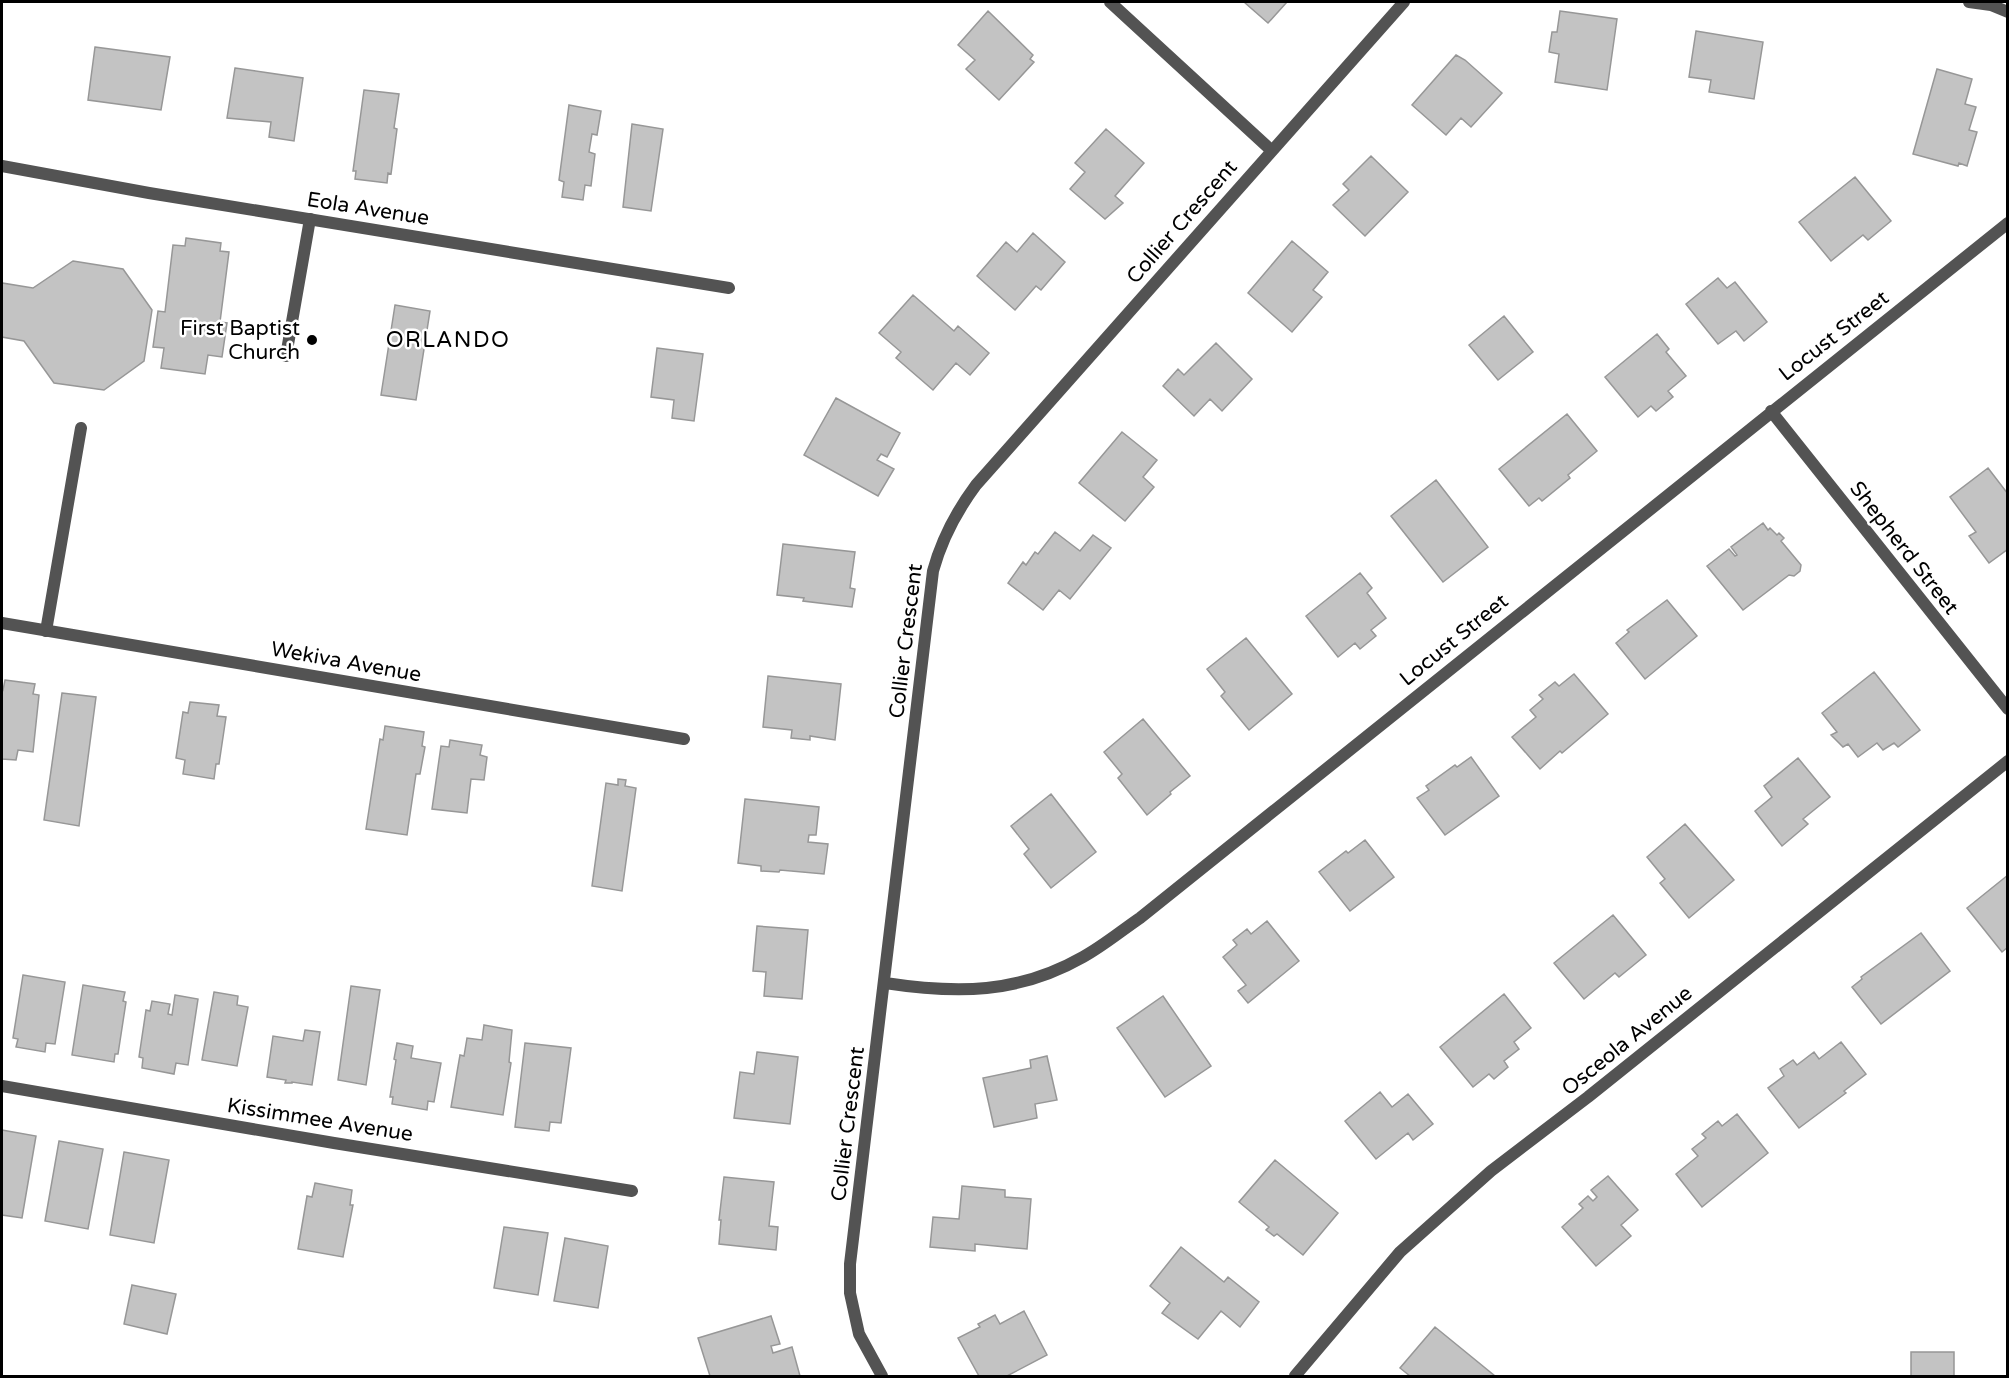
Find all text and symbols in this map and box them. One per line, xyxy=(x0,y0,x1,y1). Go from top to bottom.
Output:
street label: Collier Crescent xyxy=(1121,155,1243,289)
street label: Eola Avenue xyxy=(305,187,431,231)
street label: Locust Street xyxy=(1774,285,1894,387)
place label: First Baptist Church xyxy=(180,316,300,365)
district label: ORLANDO xyxy=(386,327,510,353)
marker: First Baptist Church xyxy=(305,333,319,347)
street label: Shepherd Street xyxy=(1844,477,1964,619)
street label: Collier Crescent xyxy=(884,562,928,720)
street label: Locust Street xyxy=(1395,589,1513,691)
street label: Wekiva Avenue xyxy=(269,636,423,688)
street label: Osceola Avenue xyxy=(1557,981,1697,1101)
street label: Collier Crescent xyxy=(826,1045,870,1203)
street label: Kissimmee Avenue xyxy=(225,1093,415,1147)

